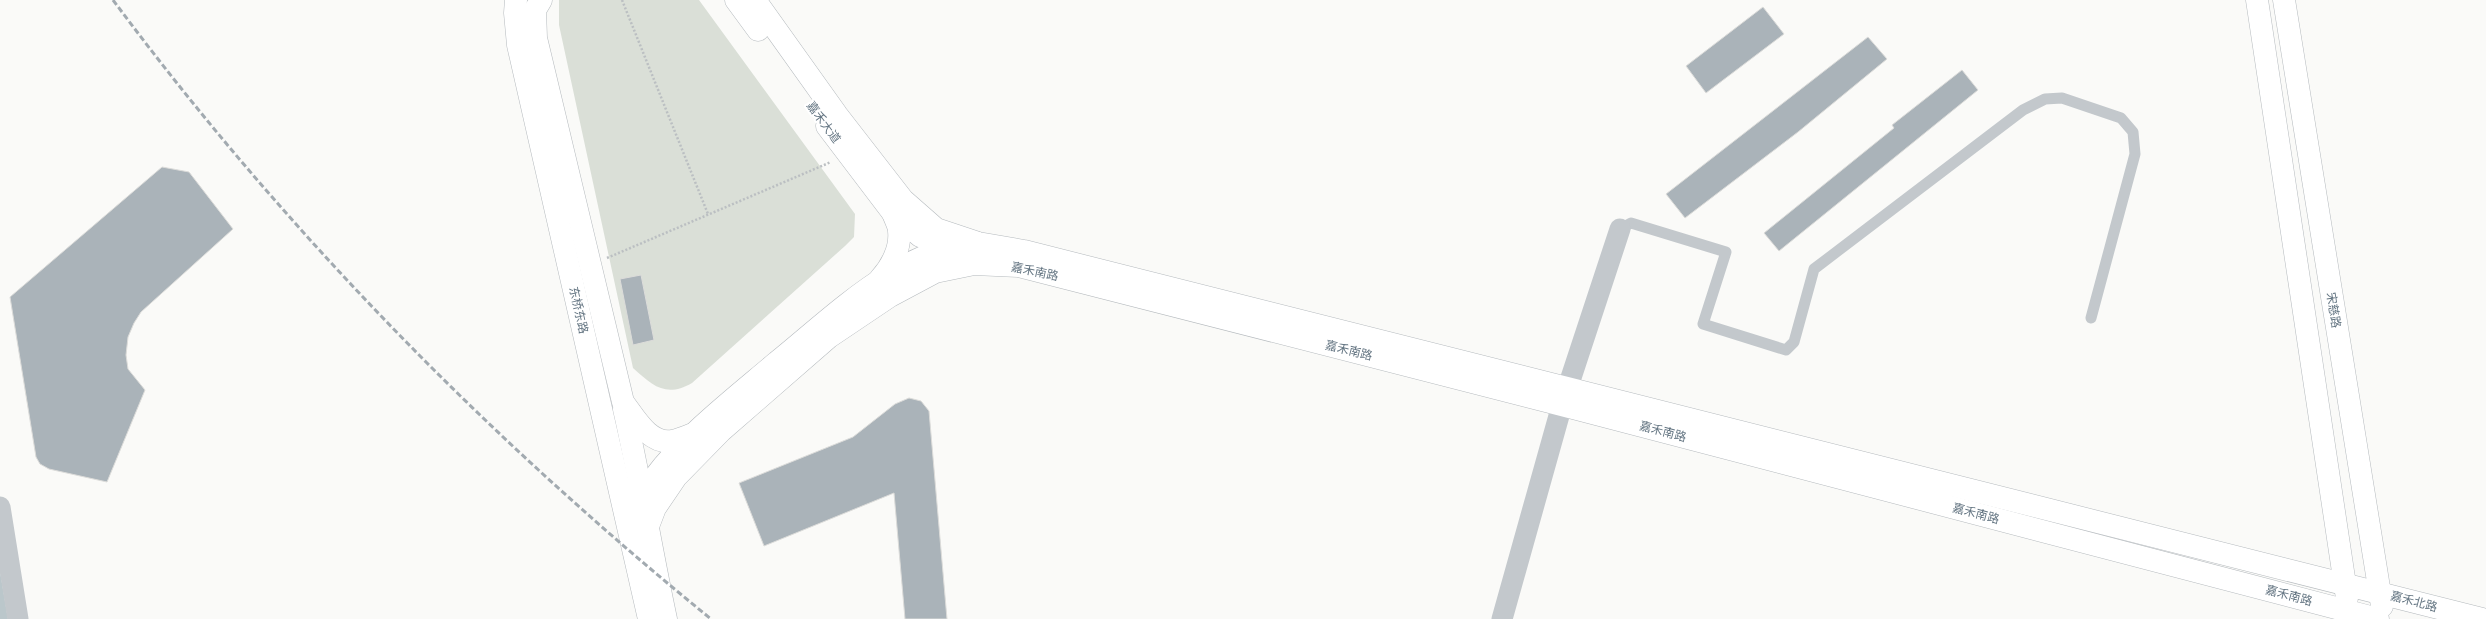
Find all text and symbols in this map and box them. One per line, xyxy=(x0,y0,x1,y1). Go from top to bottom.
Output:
street label: 嘉禾大道 xyxy=(804,98,844,146)
street label: 嘉禾南路 xyxy=(1010,259,1060,283)
street label: 东桥东路 xyxy=(566,285,592,335)
street label: 宋慈路 xyxy=(2324,291,2344,329)
street label: 嘉禾南路 xyxy=(1324,337,1374,363)
street label: 嘉禾南路 xyxy=(1638,418,1688,444)
street label: 嘉禾南路 xyxy=(1951,500,2001,526)
street label: 嘉禾南路 xyxy=(2264,582,2314,608)
street label: 嘉禾北路 xyxy=(2389,588,2439,614)

